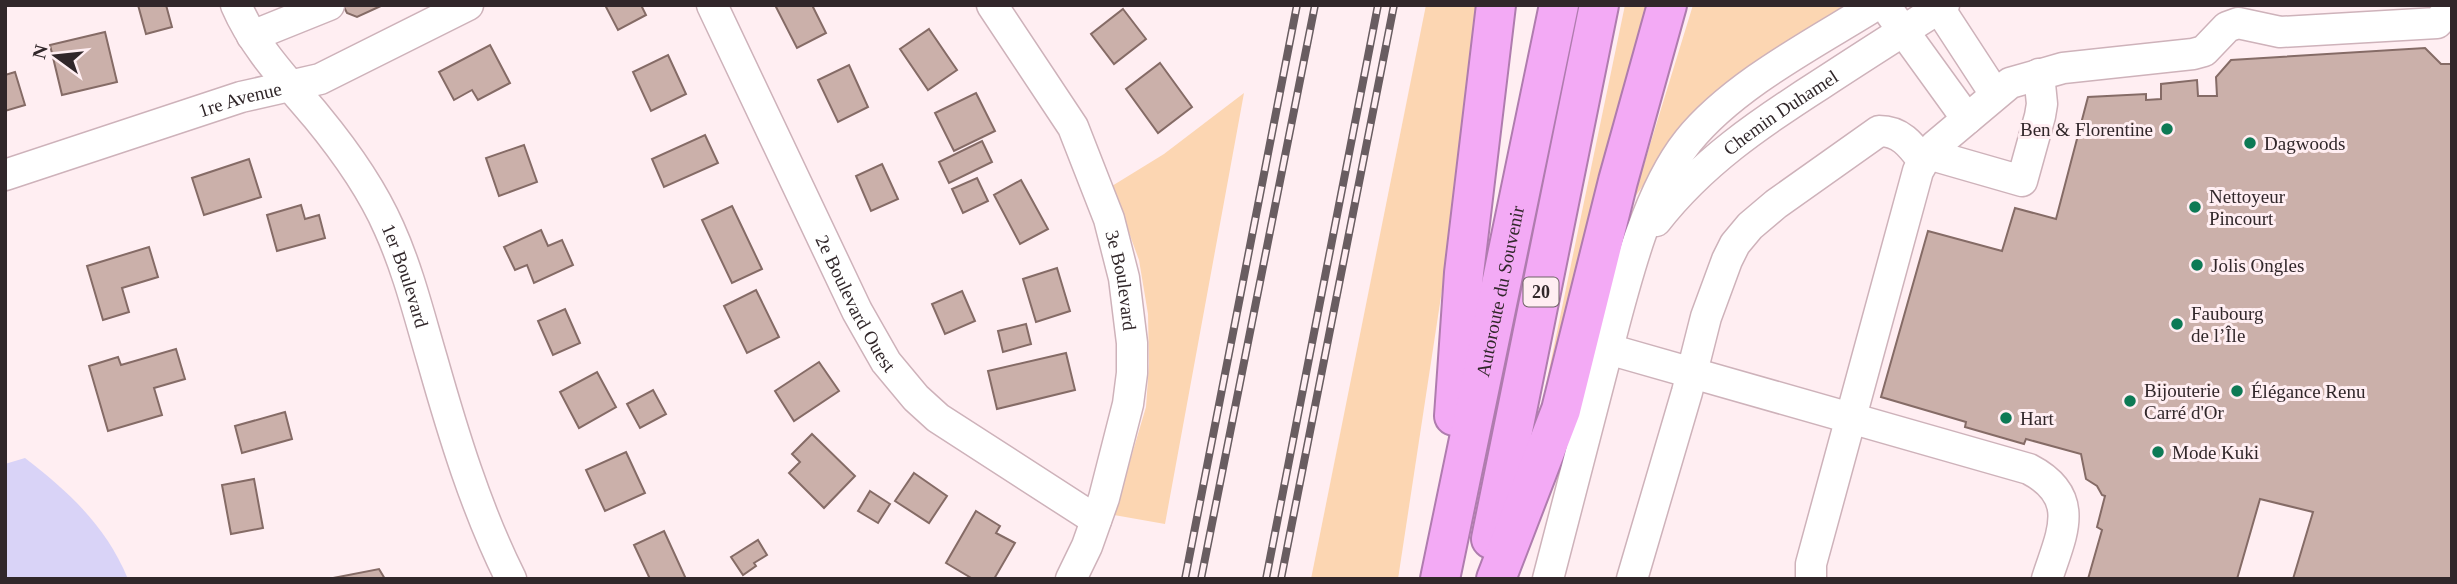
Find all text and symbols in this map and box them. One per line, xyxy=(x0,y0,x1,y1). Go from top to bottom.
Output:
north arrow xyxy=(21,21,91,91)
text: N xyxy=(28,42,52,61)
street label: Chemin Duhamel xyxy=(1719,66,1842,160)
street label: 1re Avenue xyxy=(196,78,284,121)
place label: Ben & Florentine xyxy=(2020,119,2153,140)
marker: Ben & Florentine xyxy=(2159,121,2175,137)
place label: Dagwoods xyxy=(2264,133,2345,154)
marker: Dagwoods xyxy=(2242,135,2258,151)
place label: Nettoyeur Pincourt xyxy=(2209,186,2286,229)
marker: Nettoyeur Pincourt xyxy=(2187,199,2203,215)
street label: Autoroute du Souvenir xyxy=(1472,203,1528,379)
street label: 1er Boulevard xyxy=(378,221,433,330)
street label: 3e Boulevard xyxy=(1101,228,1140,332)
street label: 2e Boulevard Ouest xyxy=(811,232,900,377)
place label: Jolis Ongles xyxy=(2211,255,2304,276)
marker: Jolis Ongles xyxy=(2189,257,2205,273)
road number: 20 xyxy=(1524,278,1558,306)
place label: Faubourg de l’Île xyxy=(2191,303,2264,346)
marker: Faubourg de l’Île xyxy=(2169,316,2185,332)
place label: Bijouterie Carré d'Or xyxy=(2144,380,2225,423)
place label: Élégance Renu xyxy=(2251,381,2366,402)
marker: Élégance Renu xyxy=(2229,383,2245,399)
marker: Bijouterie Carré d'Or xyxy=(2122,393,2138,409)
place label: Hart xyxy=(2020,408,2054,429)
marker: Hart xyxy=(1998,410,2014,426)
place label: Mode Kuki xyxy=(2172,442,2259,463)
marker: Mode Kuki xyxy=(2150,444,2166,460)

